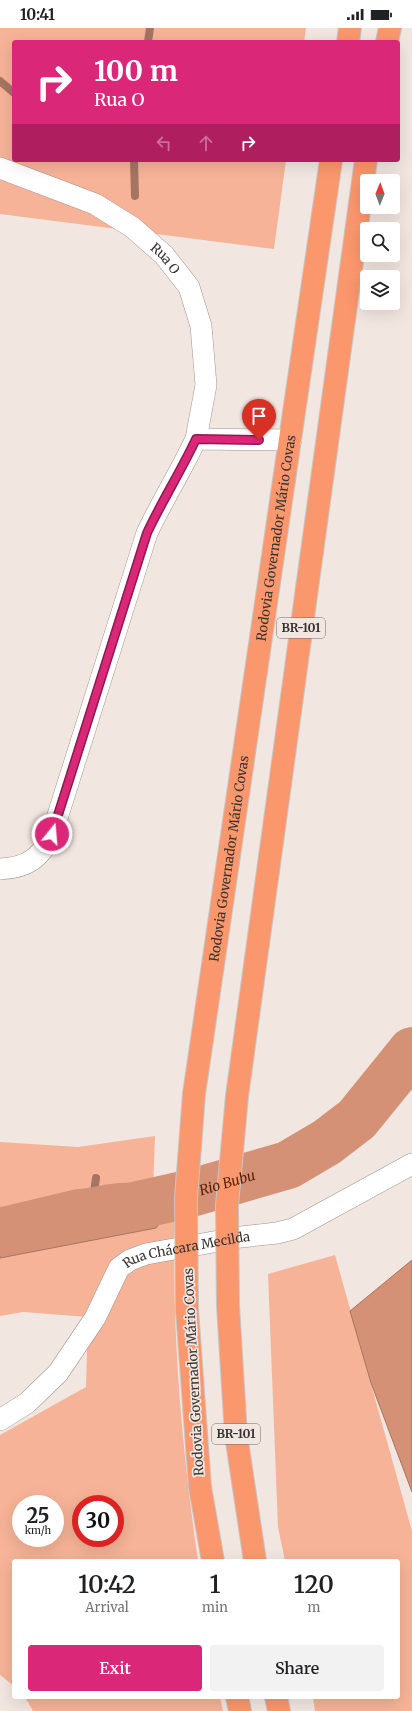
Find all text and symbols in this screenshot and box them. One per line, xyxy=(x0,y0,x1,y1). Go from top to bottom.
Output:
text: 10:41 xyxy=(20,5,55,24)
text: 100 m xyxy=(94,53,178,89)
icon: right xyxy=(28,56,80,108)
text: Rua O xyxy=(94,88,144,111)
icon: left xyxy=(153,132,175,154)
icon: ahead xyxy=(195,132,217,154)
icon: right xyxy=(237,132,259,154)
north arrow xyxy=(360,174,400,214)
map controls xyxy=(360,174,400,310)
button: search xyxy=(360,222,400,262)
street label: Rua O xyxy=(147,239,184,278)
button: layers xyxy=(360,270,400,310)
pin xyxy=(242,399,276,440)
icon: arrive xyxy=(248,405,270,427)
street label: Rodovia Governador Mário Covas xyxy=(253,434,300,642)
road number: BR-101 xyxy=(277,618,325,638)
street label: Rodovia Governador Mário Covas xyxy=(206,754,253,963)
position arrow xyxy=(31,813,73,855)
water label: Rio Bubu xyxy=(197,1166,257,1199)
street label: Rua Chácara Mecilda xyxy=(119,1228,251,1272)
street label: Rodovia Governador Mário Covas xyxy=(180,1268,207,1476)
road number: BR-101 xyxy=(212,1424,260,1444)
speed limit sign: 30 xyxy=(72,1495,124,1547)
text: 25 xyxy=(27,1503,49,1528)
text: km/h xyxy=(25,1524,51,1537)
text: 10:42 xyxy=(78,1569,136,1600)
text: 1 xyxy=(209,1569,220,1600)
text: 120 xyxy=(294,1569,334,1600)
text: Arrival xyxy=(85,1599,129,1616)
text: min xyxy=(202,1599,228,1616)
text: m xyxy=(307,1599,320,1616)
button: Exit xyxy=(28,1645,202,1691)
button: Share xyxy=(210,1645,384,1691)

